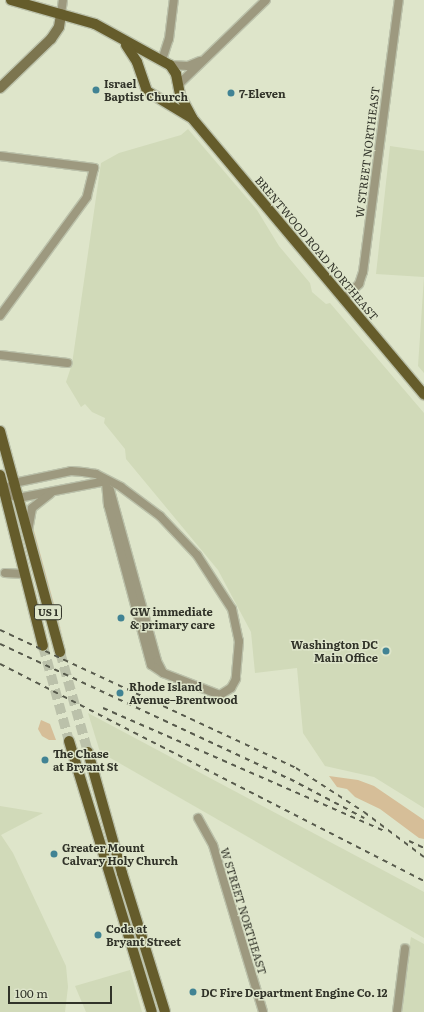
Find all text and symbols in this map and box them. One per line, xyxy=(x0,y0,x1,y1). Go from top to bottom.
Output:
place label: Israel Baptist Church xyxy=(104,77,188,103)
marker: Israel Baptist Church xyxy=(91,85,101,95)
place label: 7-Eleven xyxy=(239,86,286,100)
street label: W STREET NORTHEAST xyxy=(352,86,382,218)
marker: 7-Eleven xyxy=(226,88,236,98)
street label: BRENTWOOD ROAD NORTHEAST xyxy=(253,173,381,323)
road number: US 1 xyxy=(33,604,63,620)
place label: GW immediate & primary care xyxy=(130,605,215,631)
marker: GW immediate & primary care xyxy=(115,612,127,624)
place label: Washington DC Main Office xyxy=(291,638,378,664)
marker: Washington DC Main Office xyxy=(381,646,391,656)
place label: Rhode Island Avenue–Brentwood xyxy=(129,680,238,706)
marker: Rhode Island Avenue–Brentwood xyxy=(114,687,126,699)
place label: The Chase at Bryant St xyxy=(53,747,118,773)
marker: The Chase at Bryant St xyxy=(40,755,50,765)
place label: Greater Mount Calvary Holy Church xyxy=(62,841,178,867)
street label: W STREET NORTHEAST xyxy=(218,846,270,976)
marker: Greater Mount Calvary Holy Church xyxy=(49,849,59,859)
place label: Coda at Bryant Street xyxy=(106,922,181,948)
marker: Coda at Bryant Street xyxy=(93,930,103,940)
scale bar xyxy=(10,978,114,1004)
text: 100 m xyxy=(15,984,48,1002)
place label: DC Fire Department Engine Co. 12 xyxy=(201,985,387,999)
marker: DC Fire Department Engine Co. 12 xyxy=(188,987,198,997)

